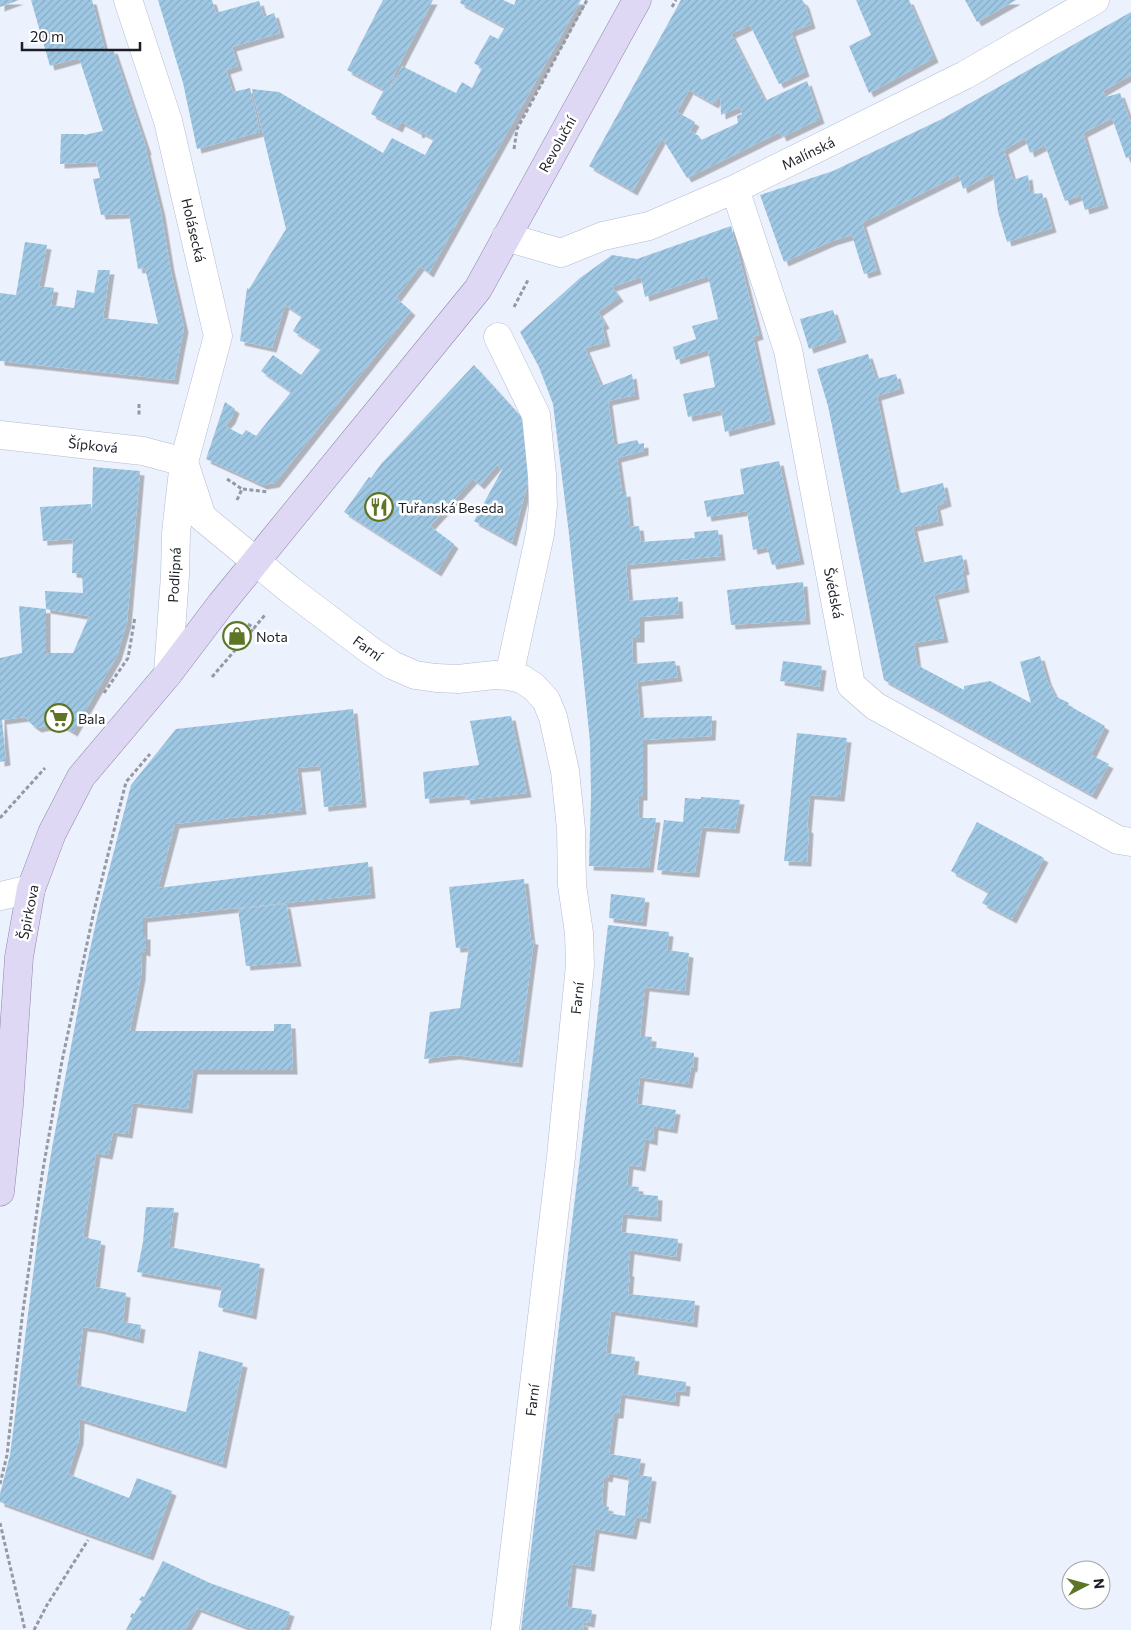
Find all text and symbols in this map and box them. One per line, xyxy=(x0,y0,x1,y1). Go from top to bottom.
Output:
scale bar xyxy=(22,20,140,52)
text: 20 m xyxy=(30,27,64,45)
street label: Revoluční xyxy=(535,113,579,175)
street label: Malínská xyxy=(779,133,837,173)
street label: Holásecká xyxy=(178,196,210,264)
street label: Šípková xyxy=(67,434,119,456)
restaurant icon: Tuřanská Beseda xyxy=(364,492,394,522)
place label: Tuřanská Beseda xyxy=(398,499,504,516)
street label: Podlipná xyxy=(164,547,184,603)
street label: Švédská xyxy=(821,566,847,620)
shop icon: Nota xyxy=(222,621,252,651)
place label: Nota xyxy=(256,628,288,645)
street label: Farní xyxy=(350,632,386,665)
supermarket icon: Bala xyxy=(44,703,74,733)
place label: Bala xyxy=(78,710,105,727)
street label: Špirkova xyxy=(14,883,42,941)
street label: Farní xyxy=(567,981,587,1015)
street label: Farní xyxy=(522,1383,542,1417)
north arrow xyxy=(1061,1560,1111,1610)
text: N xyxy=(1090,1577,1108,1590)

